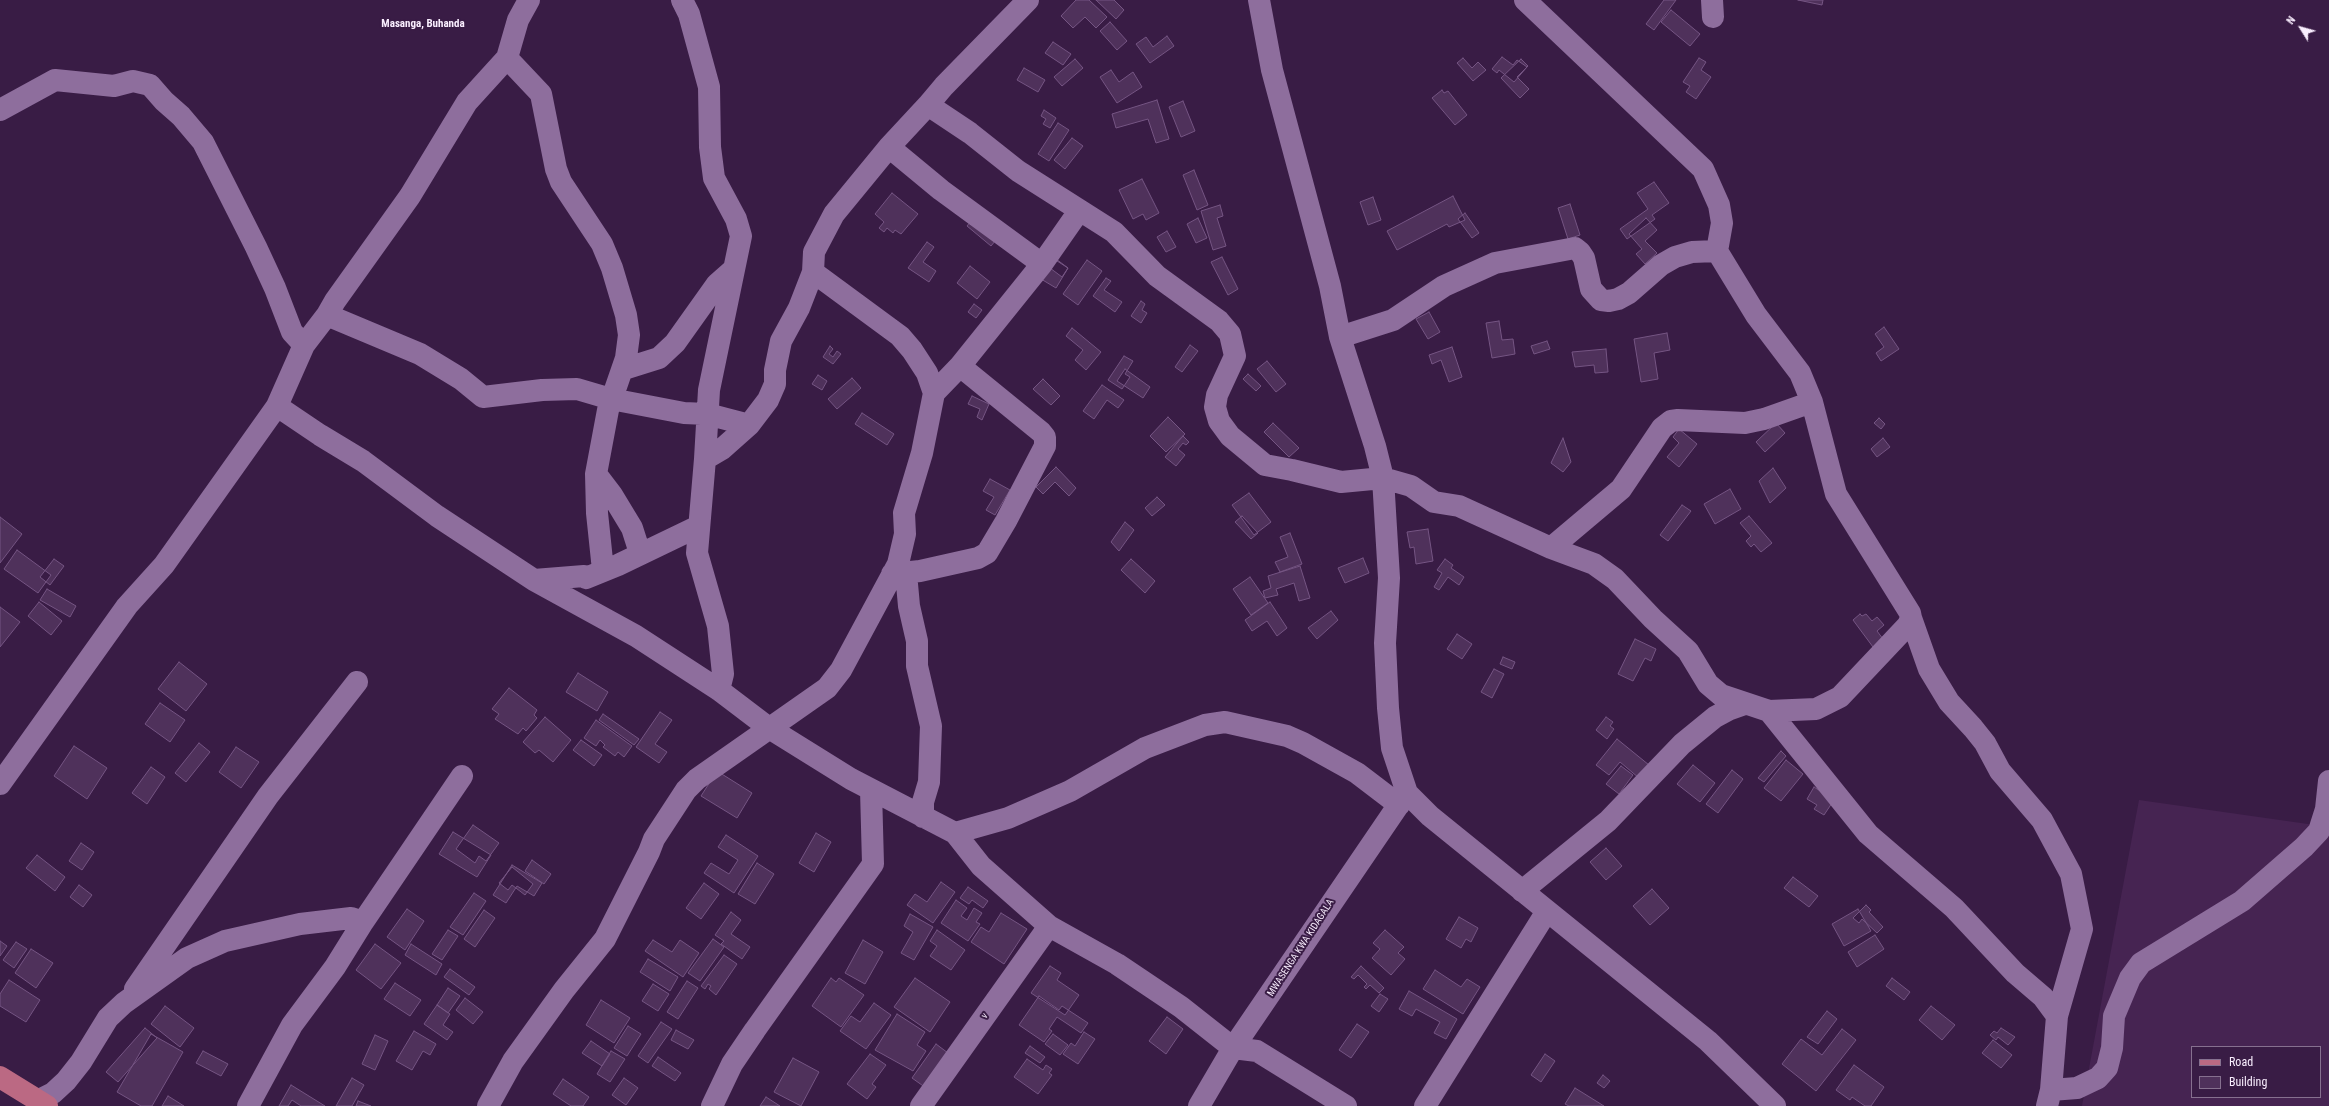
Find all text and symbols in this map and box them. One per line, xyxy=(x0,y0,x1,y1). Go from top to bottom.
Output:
north arrow xyxy=(2281,8,2321,48)
text: N xyxy=(2284,14,2298,27)
district label: Masanga, Buhanda xyxy=(381,17,465,31)
street label: MWASENGA KWA KIDAGALA xyxy=(1265,897,1337,999)
street label: v xyxy=(979,1011,991,1021)
legend xyxy=(2191,1046,2321,1098)
text: Road xyxy=(2229,1055,2253,1069)
text: Building xyxy=(2229,1075,2267,1089)

